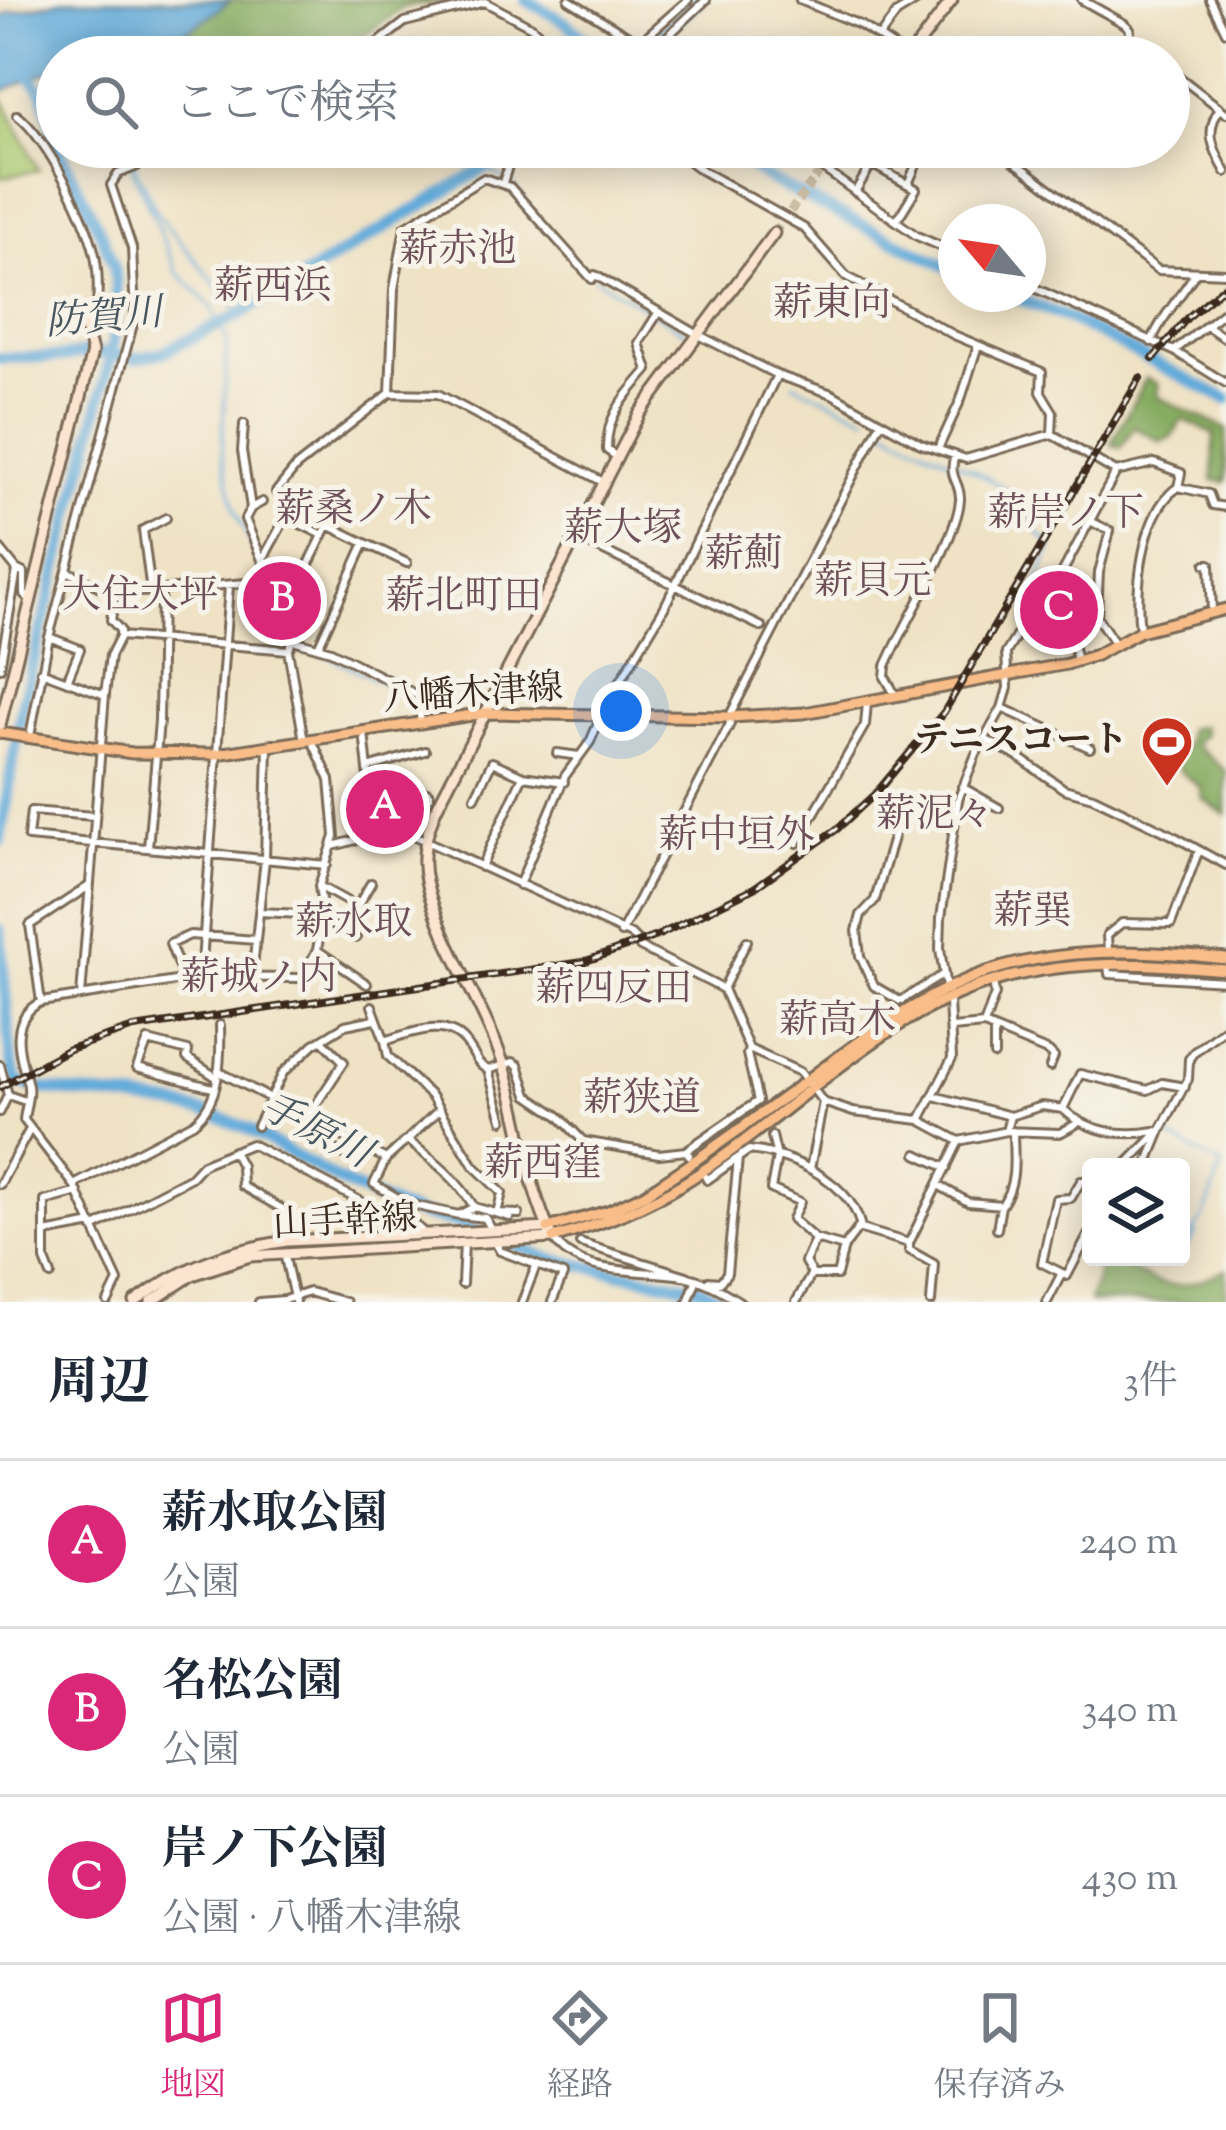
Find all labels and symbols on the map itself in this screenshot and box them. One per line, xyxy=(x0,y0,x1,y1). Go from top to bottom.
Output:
north arrow xyxy=(938,204,1046,312)
district label: 薪赤池 xyxy=(399,224,517,280)
district label: 薪西浜 xyxy=(214,261,332,317)
district label: 薪東向 xyxy=(773,278,891,334)
water label: 防賀川 xyxy=(43,287,169,353)
district label: 薪桑ノ木 xyxy=(276,484,432,540)
district label: 薪岸ノ下 xyxy=(988,488,1144,544)
district label: 薪大塚 xyxy=(564,503,682,559)
district label: 薪薊 xyxy=(705,529,783,585)
pin: B xyxy=(243,556,321,646)
district label: 薪貝元 xyxy=(814,556,932,612)
pin: C xyxy=(1020,565,1098,655)
district label: 大住大坪 xyxy=(62,570,218,626)
district label: 薪北町田 xyxy=(386,571,542,627)
street label: 八幡木津線 xyxy=(381,663,565,727)
your location xyxy=(591,681,651,741)
sports icon: テニスコート xyxy=(1139,714,1195,788)
place label: テニスコート xyxy=(913,716,1128,768)
pin: A xyxy=(346,764,424,854)
district label: 薪泥々 xyxy=(876,789,994,845)
district label: 薪中垣外 xyxy=(659,810,815,866)
district label: 薪巽 xyxy=(994,886,1072,942)
district label: 薪水取 xyxy=(295,897,413,953)
district label: 薪城ノ内 xyxy=(181,952,337,1008)
district label: 薪四反田 xyxy=(536,963,692,1019)
district label: 薪高木 xyxy=(779,995,897,1051)
district label: 薪狭道 xyxy=(583,1073,701,1129)
water label: 手原川 xyxy=(250,1081,383,1186)
district label: 薪西窪 xyxy=(484,1138,602,1194)
street label: 山手幹線 xyxy=(272,1193,418,1253)

